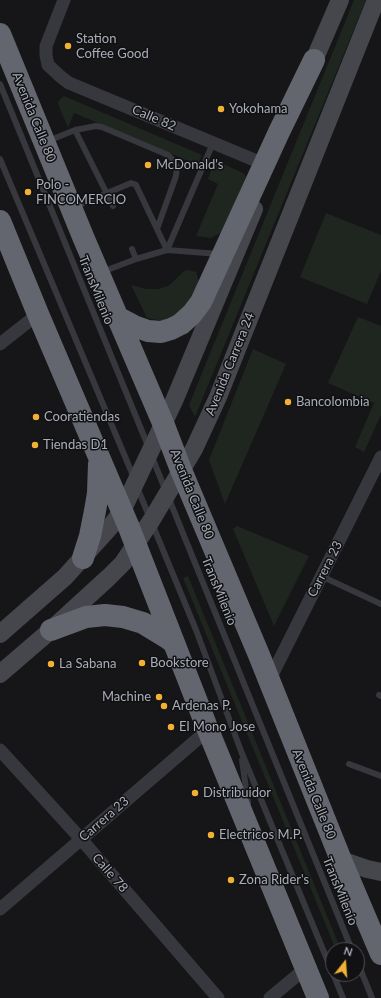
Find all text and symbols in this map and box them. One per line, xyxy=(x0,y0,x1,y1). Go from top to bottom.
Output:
place label: Station Coffee Good xyxy=(76,31,149,62)
marker: Station Coffee Good xyxy=(63,41,73,51)
street label: Avenida Calle 80 xyxy=(9,70,59,164)
place label: Yokohama xyxy=(229,101,288,117)
street label: Calle 82 xyxy=(130,102,178,134)
marker: Yokohama xyxy=(216,104,226,114)
place label: McDonald's xyxy=(156,157,223,173)
marker: McDonald's xyxy=(143,160,153,170)
place label: Polo - FINCOMERCIO xyxy=(36,177,126,208)
marker: Polo - FINCOMERCIO xyxy=(23,187,33,197)
street label: TransMilenio xyxy=(75,253,117,327)
street label: Avenida Carrera 24 xyxy=(202,310,258,418)
place label: Bancolombia xyxy=(296,394,369,410)
marker: Bancolombia xyxy=(283,397,293,407)
place label: Cooratiendas xyxy=(44,409,120,425)
marker: Cooratiendas xyxy=(31,412,41,422)
place label: Tiendas D1 xyxy=(43,437,108,453)
marker: Tiendas D1 xyxy=(30,440,40,450)
street label: Avenida Calle 80 xyxy=(167,447,217,541)
street label: Carrera 23 xyxy=(304,538,346,600)
street label: TransMilenio xyxy=(198,554,240,628)
place label: Bookstore xyxy=(150,655,209,671)
place label: La Sabana xyxy=(59,656,116,672)
marker: Bookstore xyxy=(137,658,147,668)
marker: La Sabana xyxy=(46,659,56,669)
place label: Machine xyxy=(102,689,151,705)
marker: Machine xyxy=(154,692,164,702)
place label: Ardenas P. xyxy=(172,698,232,714)
marker: Ardenas P. xyxy=(159,701,169,711)
place label: El Mono Jose xyxy=(179,719,255,735)
marker: El Mono Jose xyxy=(166,722,176,732)
street label: Avenida Calle 80 xyxy=(289,747,339,841)
place label: Distribuidor xyxy=(203,785,271,801)
marker: Distribuidor xyxy=(190,788,200,798)
street label: Carrera 23 xyxy=(76,793,132,845)
place label: Electricos M.P. xyxy=(219,827,302,843)
marker: Electricos M.P. xyxy=(206,830,216,840)
street label: Calle 78 xyxy=(89,850,131,896)
street label: TransMilenio xyxy=(319,854,361,928)
place label: Zona Rider's xyxy=(239,872,309,888)
marker: Zona Rider's xyxy=(226,875,236,885)
north arrow xyxy=(325,942,365,982)
text: N xyxy=(342,944,354,958)

